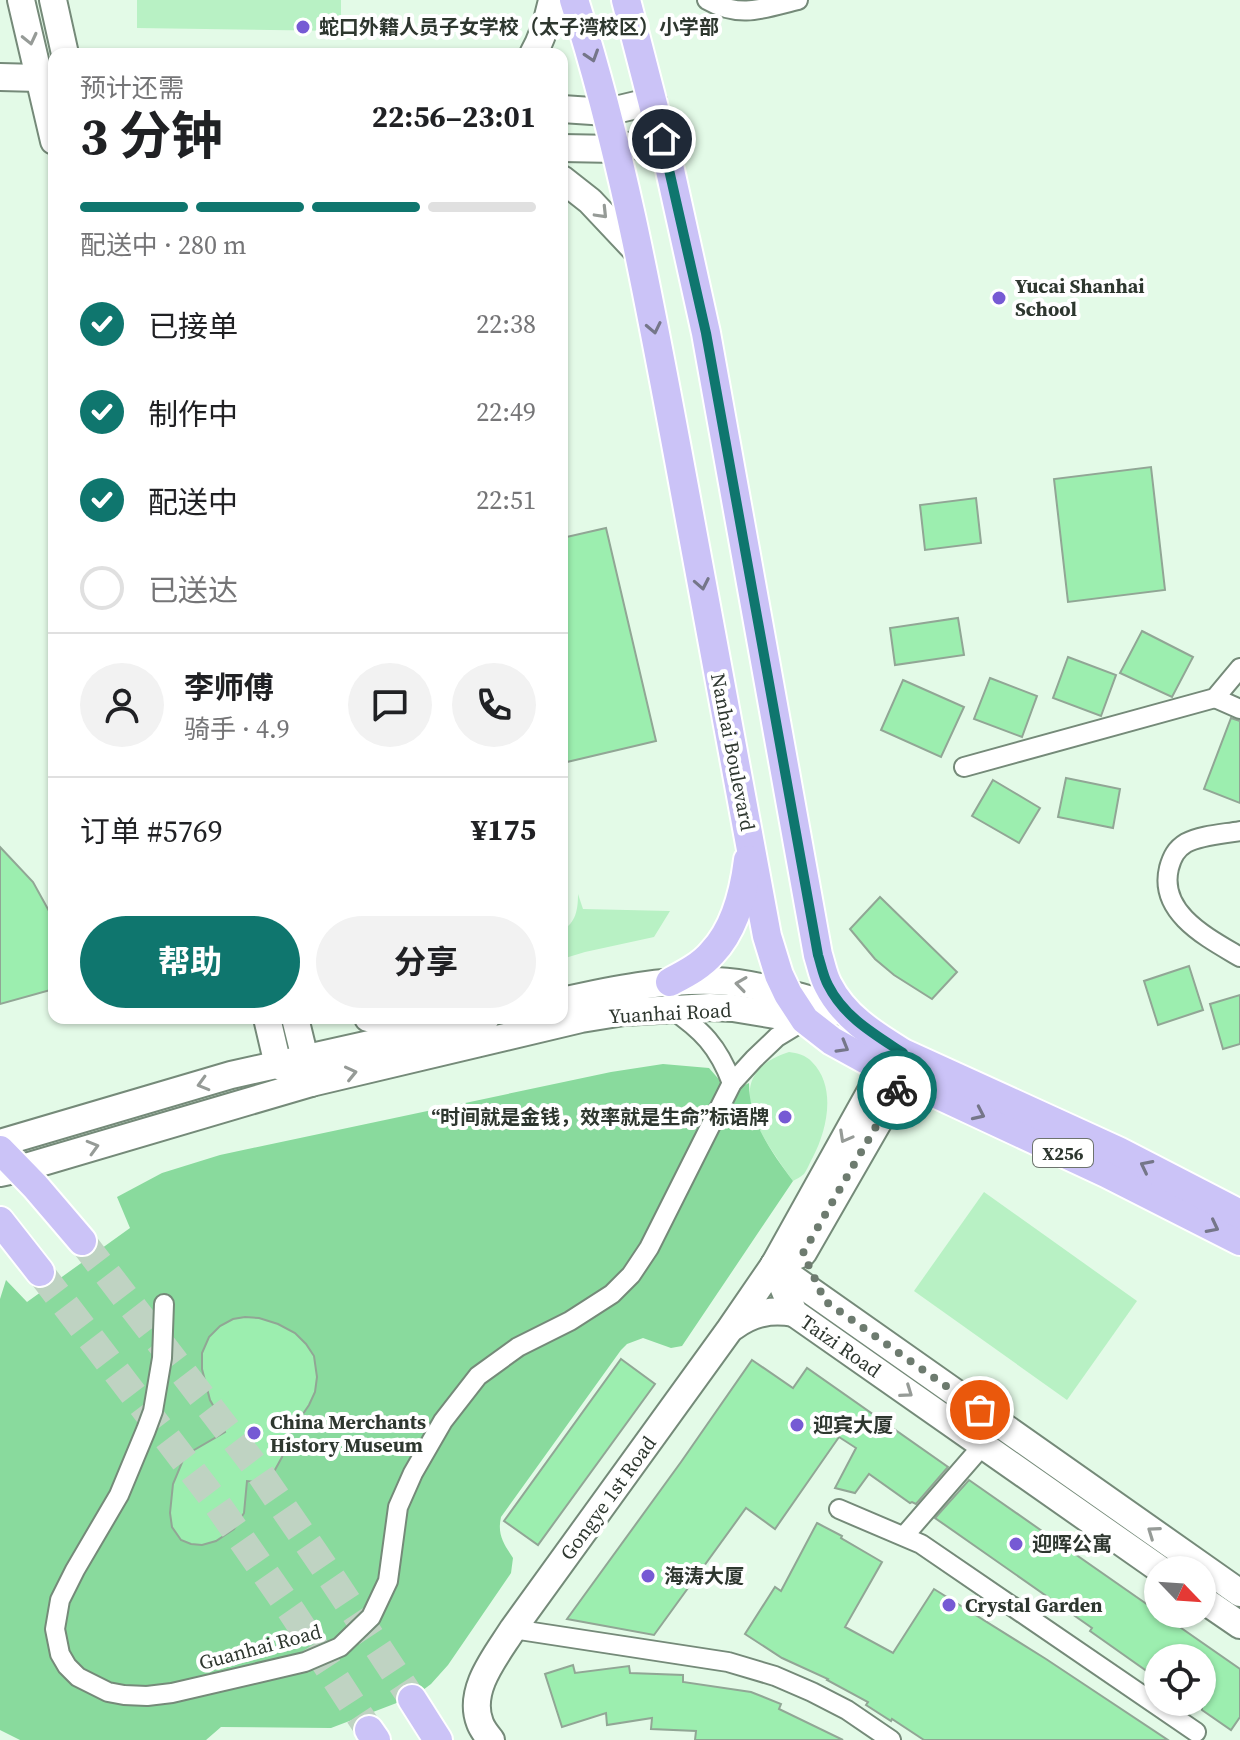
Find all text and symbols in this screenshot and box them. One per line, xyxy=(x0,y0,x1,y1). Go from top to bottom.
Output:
place label: 蛇口外籍人员子女学校（太子湾校区）小学部 xyxy=(319,13,719,41)
marker: 蛇口外籍人员子女学校（太子湾校区）小学部 xyxy=(294,18,312,36)
one-way arrow xyxy=(20,32,37,46)
one-way arrow xyxy=(583,48,599,62)
text: 预计还需 xyxy=(80,70,184,106)
text: 22:56–23:01 xyxy=(372,96,536,137)
text: 3 分钟 xyxy=(80,100,223,171)
pin xyxy=(628,105,696,173)
icon: home xyxy=(640,117,684,161)
one-way arrow xyxy=(593,204,607,218)
text: 配送中 · 280 m xyxy=(80,227,246,263)
place label: Yucai Shanhai School xyxy=(1015,272,1145,323)
marker: Yucai Shanhai School xyxy=(990,289,1008,307)
icon: check xyxy=(80,302,124,346)
text: 已接单 xyxy=(148,306,238,347)
text: 22:38 xyxy=(476,306,536,342)
one-way arrow xyxy=(645,321,662,335)
icon: check xyxy=(80,390,124,434)
text: 制作中 xyxy=(148,394,238,435)
text: 22:49 xyxy=(476,394,536,430)
icon: check xyxy=(80,478,124,522)
text: 配送中 xyxy=(148,482,238,523)
text: 22:51 xyxy=(476,482,536,518)
text: 已送达 xyxy=(148,570,238,611)
one-way arrow xyxy=(693,577,710,591)
button: person xyxy=(80,663,164,747)
button: chat xyxy=(348,663,432,747)
button: phone xyxy=(452,663,536,747)
text: 李师傅 xyxy=(184,667,274,708)
street label: Nanhai Boulevard xyxy=(704,671,762,834)
text: 骑手 · 4.9 xyxy=(184,711,290,747)
text: ¥175 xyxy=(471,809,536,850)
text: 订单 #5769 xyxy=(80,811,223,852)
button: 帮助 xyxy=(80,916,300,1008)
button: 分享 xyxy=(316,916,536,1008)
one-way arrow xyxy=(734,976,748,993)
street label: Yuanhai Road xyxy=(608,996,733,1030)
one-way arrow xyxy=(835,1037,849,1052)
courier xyxy=(857,1050,937,1130)
one-way arrow xyxy=(343,1066,357,1083)
icon: bike xyxy=(875,1068,919,1112)
one-way arrow xyxy=(196,1075,210,1091)
place label: “时间就是金钱，效率就是生命”标语牌 xyxy=(431,1103,769,1131)
one-way arrow xyxy=(971,1104,986,1120)
marker: “时间就是金钱，效率就是生命”标语牌 xyxy=(776,1108,794,1126)
one-way arrow xyxy=(839,1129,855,1143)
road number: X256 xyxy=(1033,1139,1093,1167)
one-way arrow xyxy=(86,1140,100,1156)
one-way arrow xyxy=(1139,1160,1154,1175)
one-way arrow xyxy=(1205,1218,1220,1233)
street label: Taizi Road xyxy=(795,1308,887,1384)
pin xyxy=(946,1376,1014,1444)
one-way arrow xyxy=(899,1382,913,1397)
icon: bag xyxy=(958,1388,1002,1432)
place label: China Merchants History Museum xyxy=(270,1408,426,1459)
place label: 迎宾大厦 xyxy=(813,1411,893,1439)
marker: 迎宾大厦 xyxy=(788,1416,806,1434)
marker: China Merchants History Museum xyxy=(245,1424,263,1442)
street label: Gongye 1st Road xyxy=(553,1430,663,1566)
one-way arrow xyxy=(1148,1527,1162,1542)
place label: 迎晖公寓 xyxy=(1032,1530,1112,1558)
marker: 迎晖公寓 xyxy=(1007,1535,1025,1553)
north arrow xyxy=(1144,1556,1216,1628)
map controls xyxy=(1144,1556,1216,1716)
place label: 海涛大厦 xyxy=(664,1562,744,1590)
marker: 海涛大厦 xyxy=(639,1567,657,1585)
place label: Crystal Garden xyxy=(965,1591,1103,1619)
marker: Crystal Garden xyxy=(940,1596,958,1614)
street label: Guanhai Road xyxy=(196,1617,325,1677)
button: locate xyxy=(1144,1644,1216,1716)

